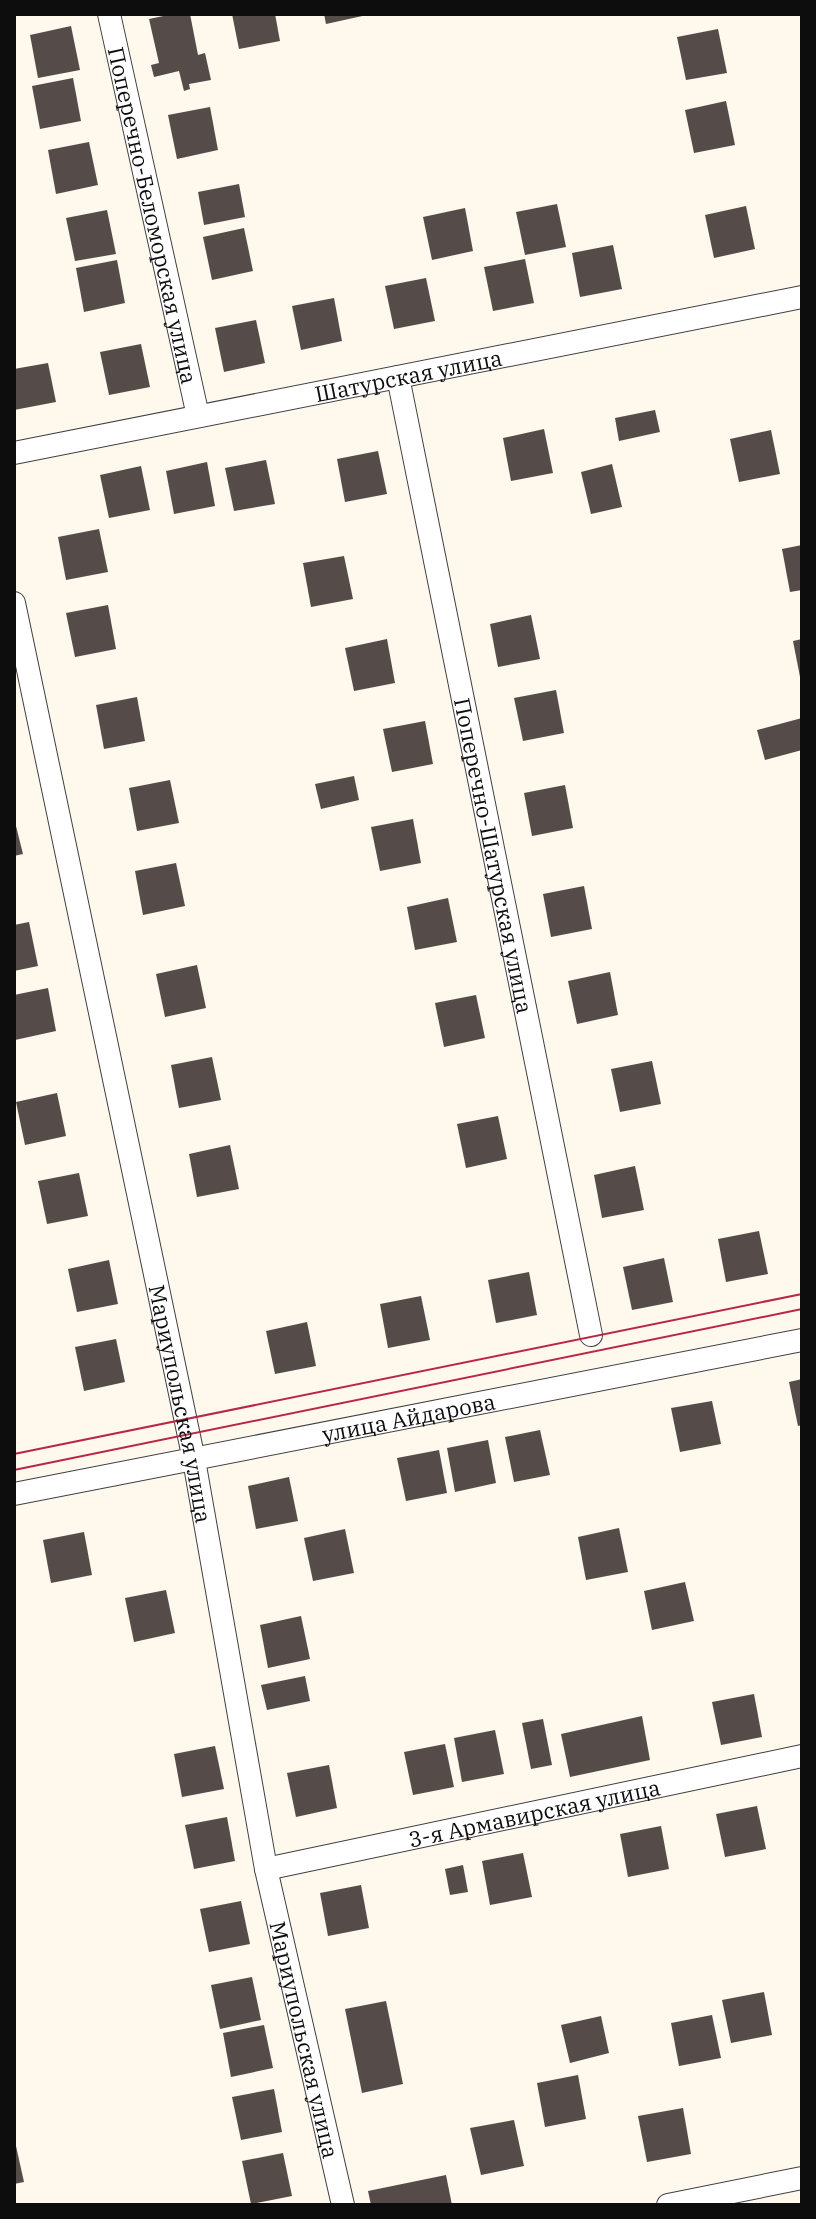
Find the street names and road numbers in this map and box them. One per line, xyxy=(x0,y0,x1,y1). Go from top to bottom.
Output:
street label: Поперечно-Беломорская улица xyxy=(102,44,205,386)
street label: Шатурская улица xyxy=(312,342,504,408)
street label: Поперечно-Шатурская улица xyxy=(448,695,540,1016)
street label: Мариупольская улица xyxy=(143,1282,219,1525)
street label: улица Айдарова xyxy=(319,1386,498,1448)
street label: 3-я Армавирская улица xyxy=(406,1772,663,1853)
street label: Мариупольская улица xyxy=(264,1918,346,2161)

